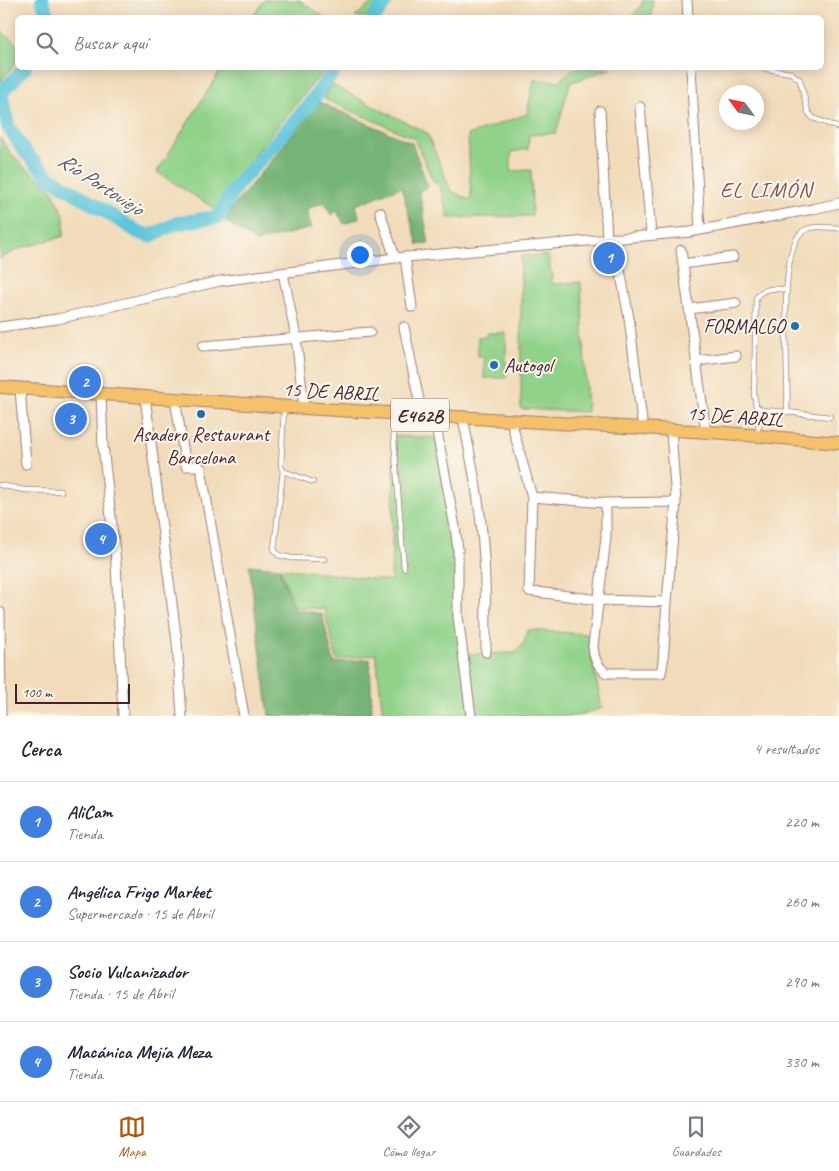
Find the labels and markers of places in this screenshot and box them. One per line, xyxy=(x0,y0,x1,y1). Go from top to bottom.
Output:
pin: 1 xyxy=(593,239,625,277)
place label: FORMALGO xyxy=(704,314,787,339)
marker: FORMALGO xyxy=(789,320,801,332)
place label: Autogol xyxy=(504,353,556,378)
marker: Autogol xyxy=(488,359,500,371)
pin: 2 xyxy=(69,363,101,401)
pin: 3 xyxy=(55,400,87,438)
marker: Asadero Restaurant Barcelona xyxy=(195,408,207,420)
place label: Asadero Restaurant Barcelona xyxy=(133,422,272,470)
pin: 4 xyxy=(85,520,117,558)

